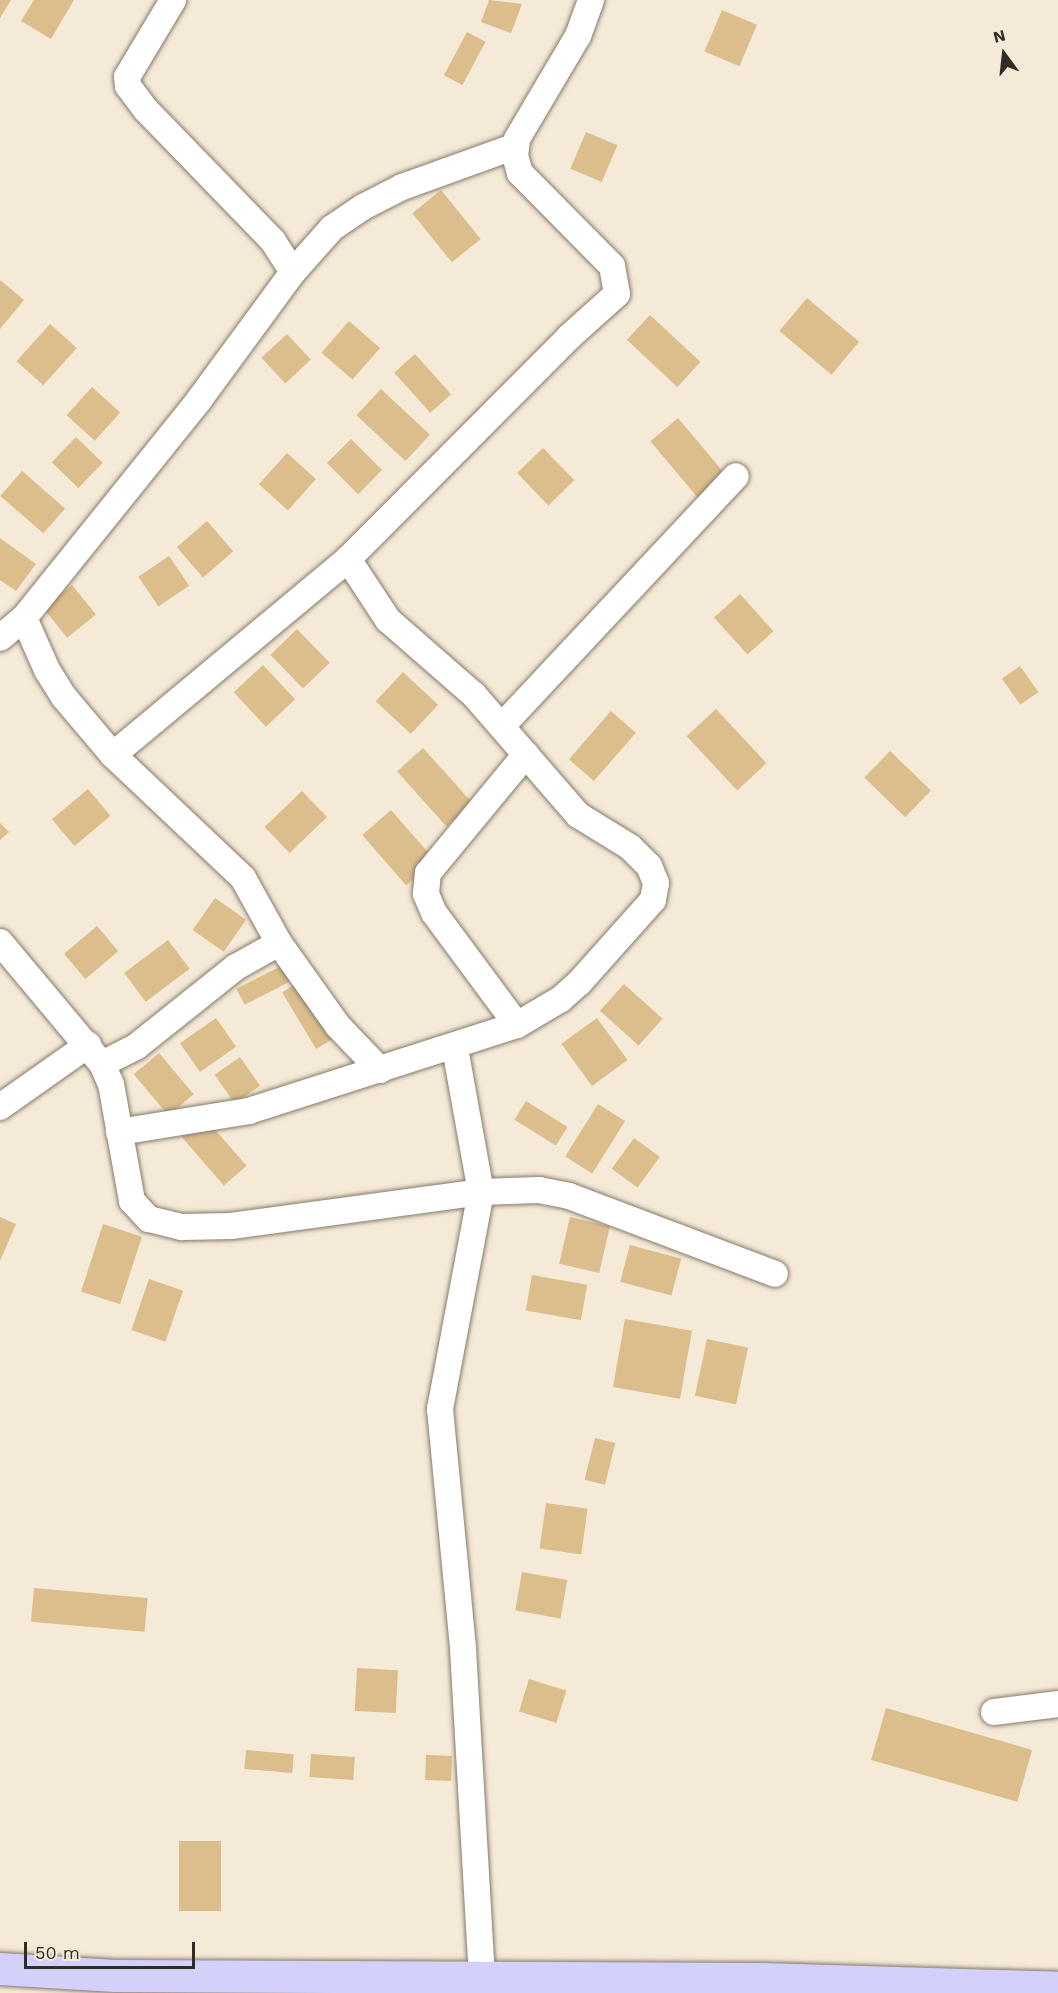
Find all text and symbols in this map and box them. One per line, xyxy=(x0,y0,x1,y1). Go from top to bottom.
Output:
north arrow xyxy=(974,24,1034,84)
text: N xyxy=(991,25,1007,47)
scale bar xyxy=(27,1930,198,1968)
text: 50 m xyxy=(35,1942,80,1963)

